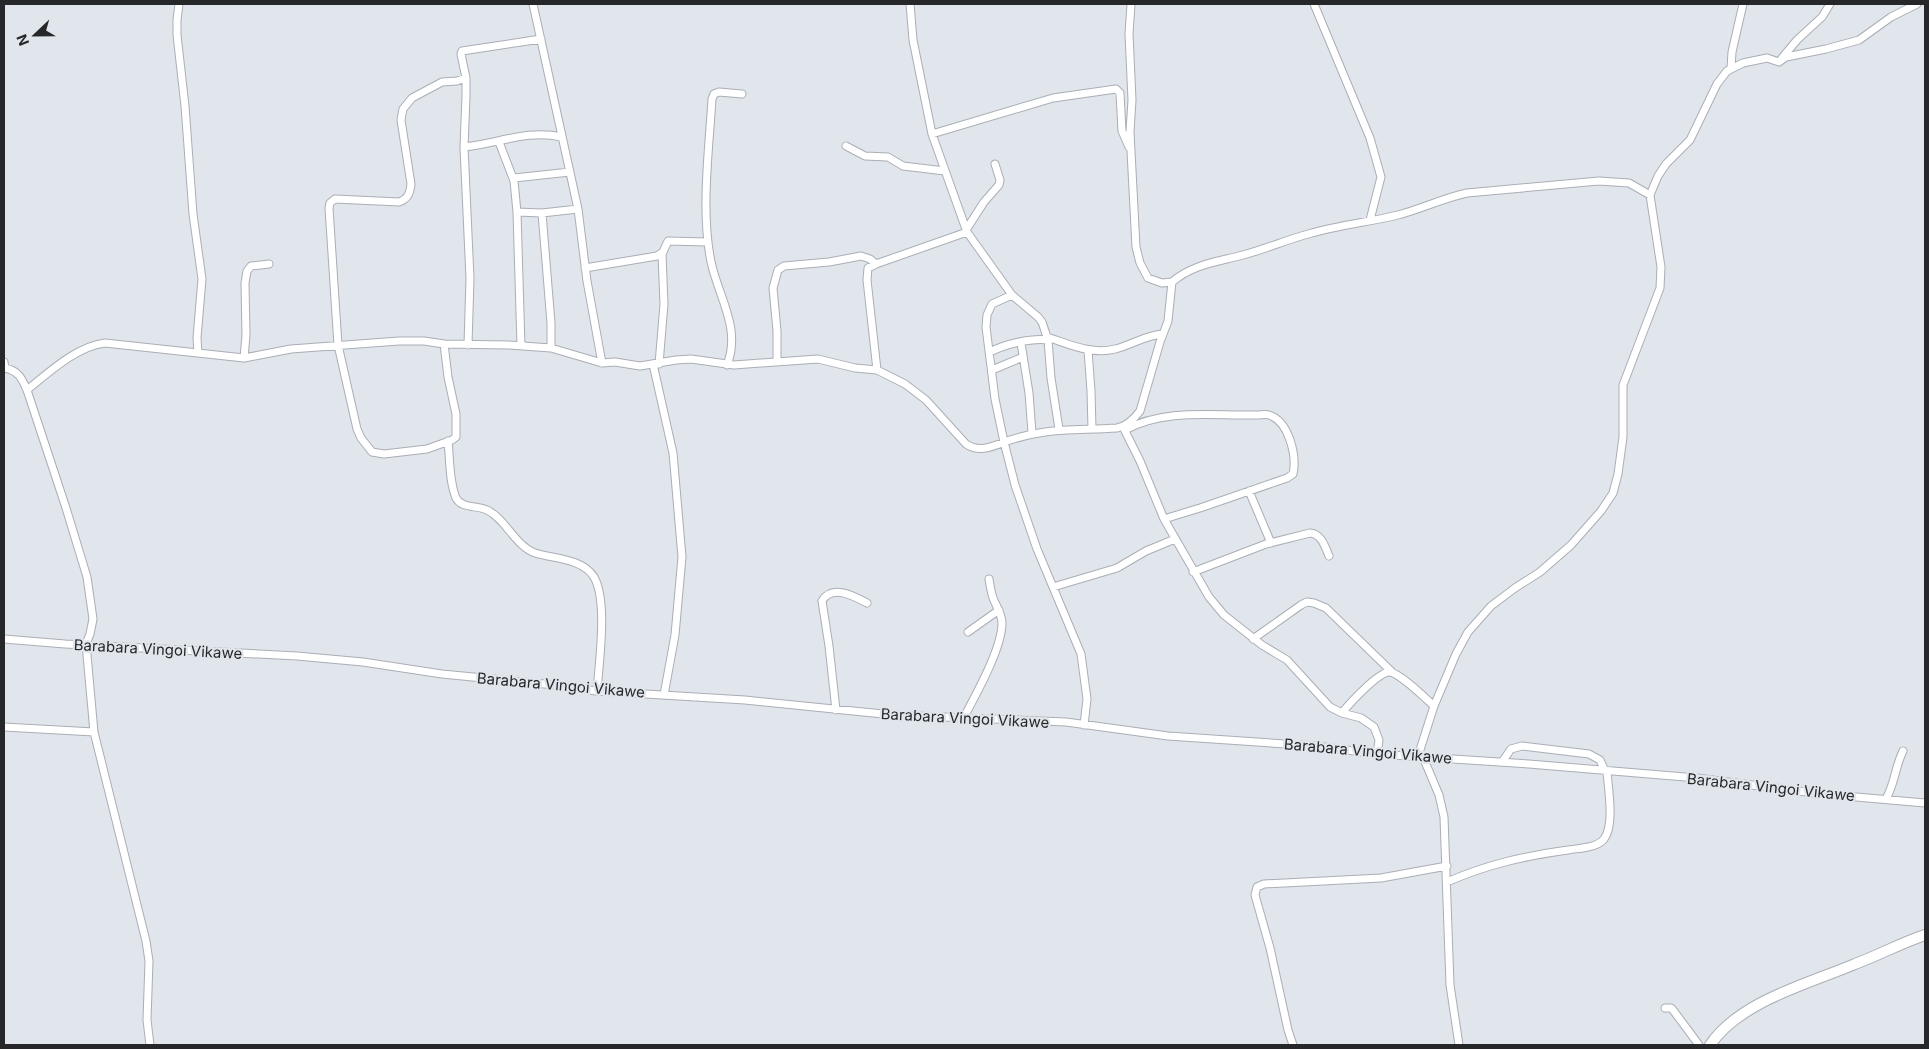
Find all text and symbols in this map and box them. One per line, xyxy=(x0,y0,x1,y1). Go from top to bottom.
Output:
north arrow xyxy=(10,10,60,60)
text: N xyxy=(13,32,32,48)
street label: Barabara Vingoi Vikawe xyxy=(73,635,243,663)
street label: Barabara Vingoi Vikawe xyxy=(476,668,646,702)
street label: Barabara Vingoi Vikawe xyxy=(880,704,1050,732)
street label: Barabara Vingoi Vikawe xyxy=(1283,734,1453,768)
street label: Barabara Vingoi Vikawe xyxy=(1686,769,1856,805)

